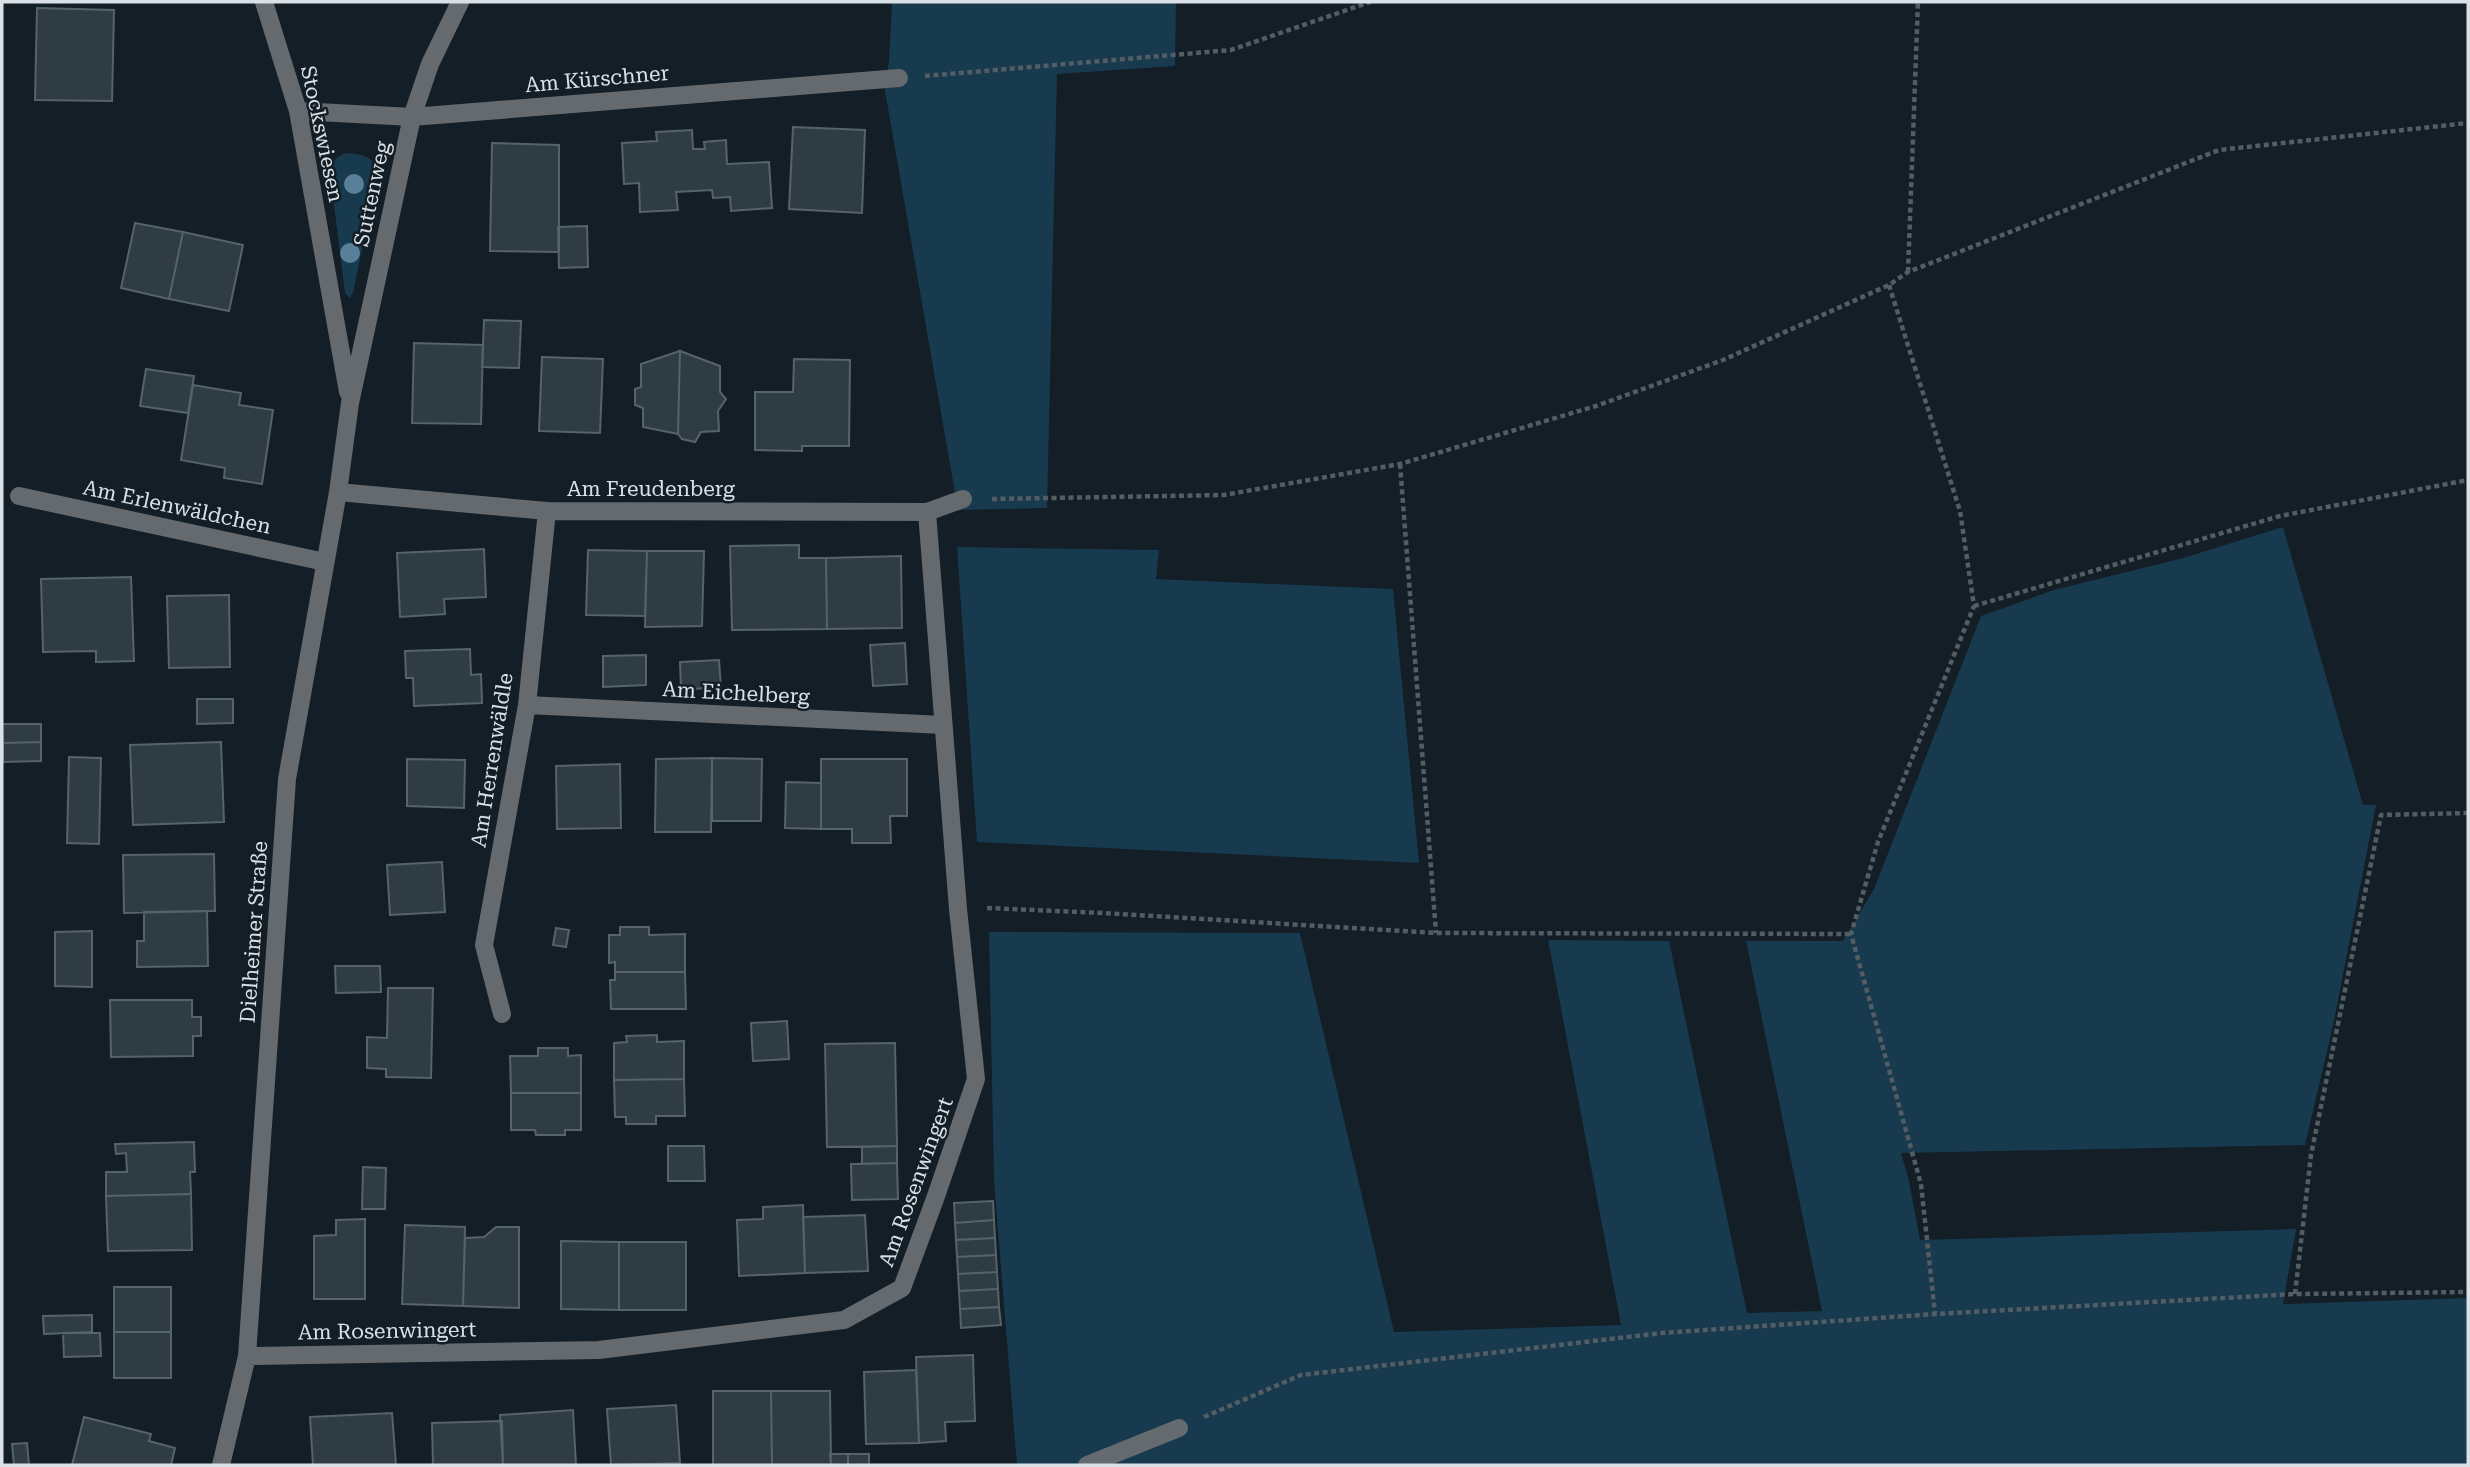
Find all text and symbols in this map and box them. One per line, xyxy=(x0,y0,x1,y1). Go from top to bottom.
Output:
street label: Am Kürschner xyxy=(524,61,670,97)
street label: Stockswiesen xyxy=(296,64,348,205)
street label: Suttenweg xyxy=(349,139,395,249)
street label: Am Erlenwäldchen xyxy=(81,475,274,539)
street label: Am Freudenberg xyxy=(567,477,735,501)
street label: Am Herrenwäldle xyxy=(466,671,518,849)
street label: Am Eichelberg xyxy=(662,677,810,709)
street label: Dielheimer Straße xyxy=(236,840,272,1024)
street label: Am Rosenwingert xyxy=(874,1094,958,1270)
street label: Am Rosenwingert xyxy=(298,1317,477,1345)

